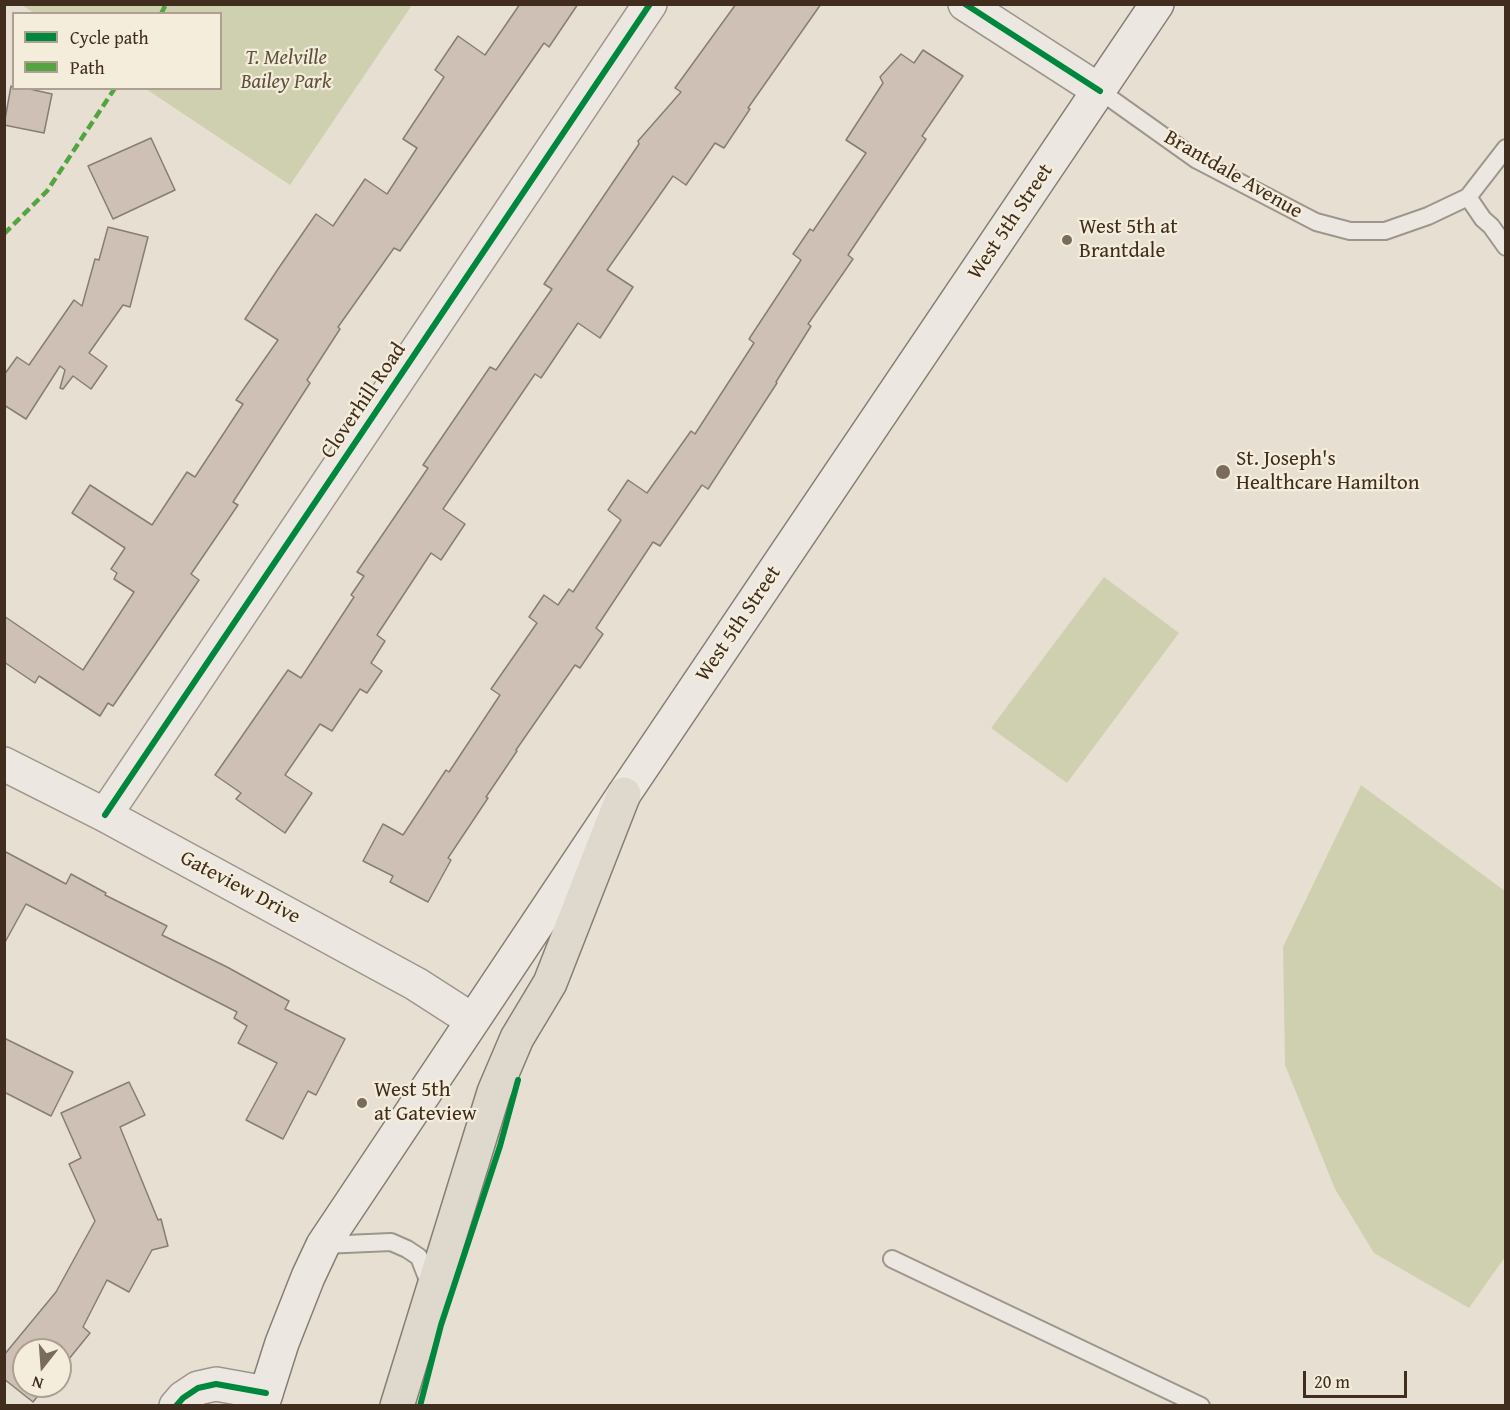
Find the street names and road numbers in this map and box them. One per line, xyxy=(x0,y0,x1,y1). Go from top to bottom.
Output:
street label: Brantdale Avenue xyxy=(1159,125,1307,225)
street label: West 5th Street xyxy=(963,159,1059,285)
street label: Cloverhill Road xyxy=(316,338,412,464)
street label: West 5th Street xyxy=(691,561,787,687)
street label: Gateview Drive xyxy=(176,846,304,930)

